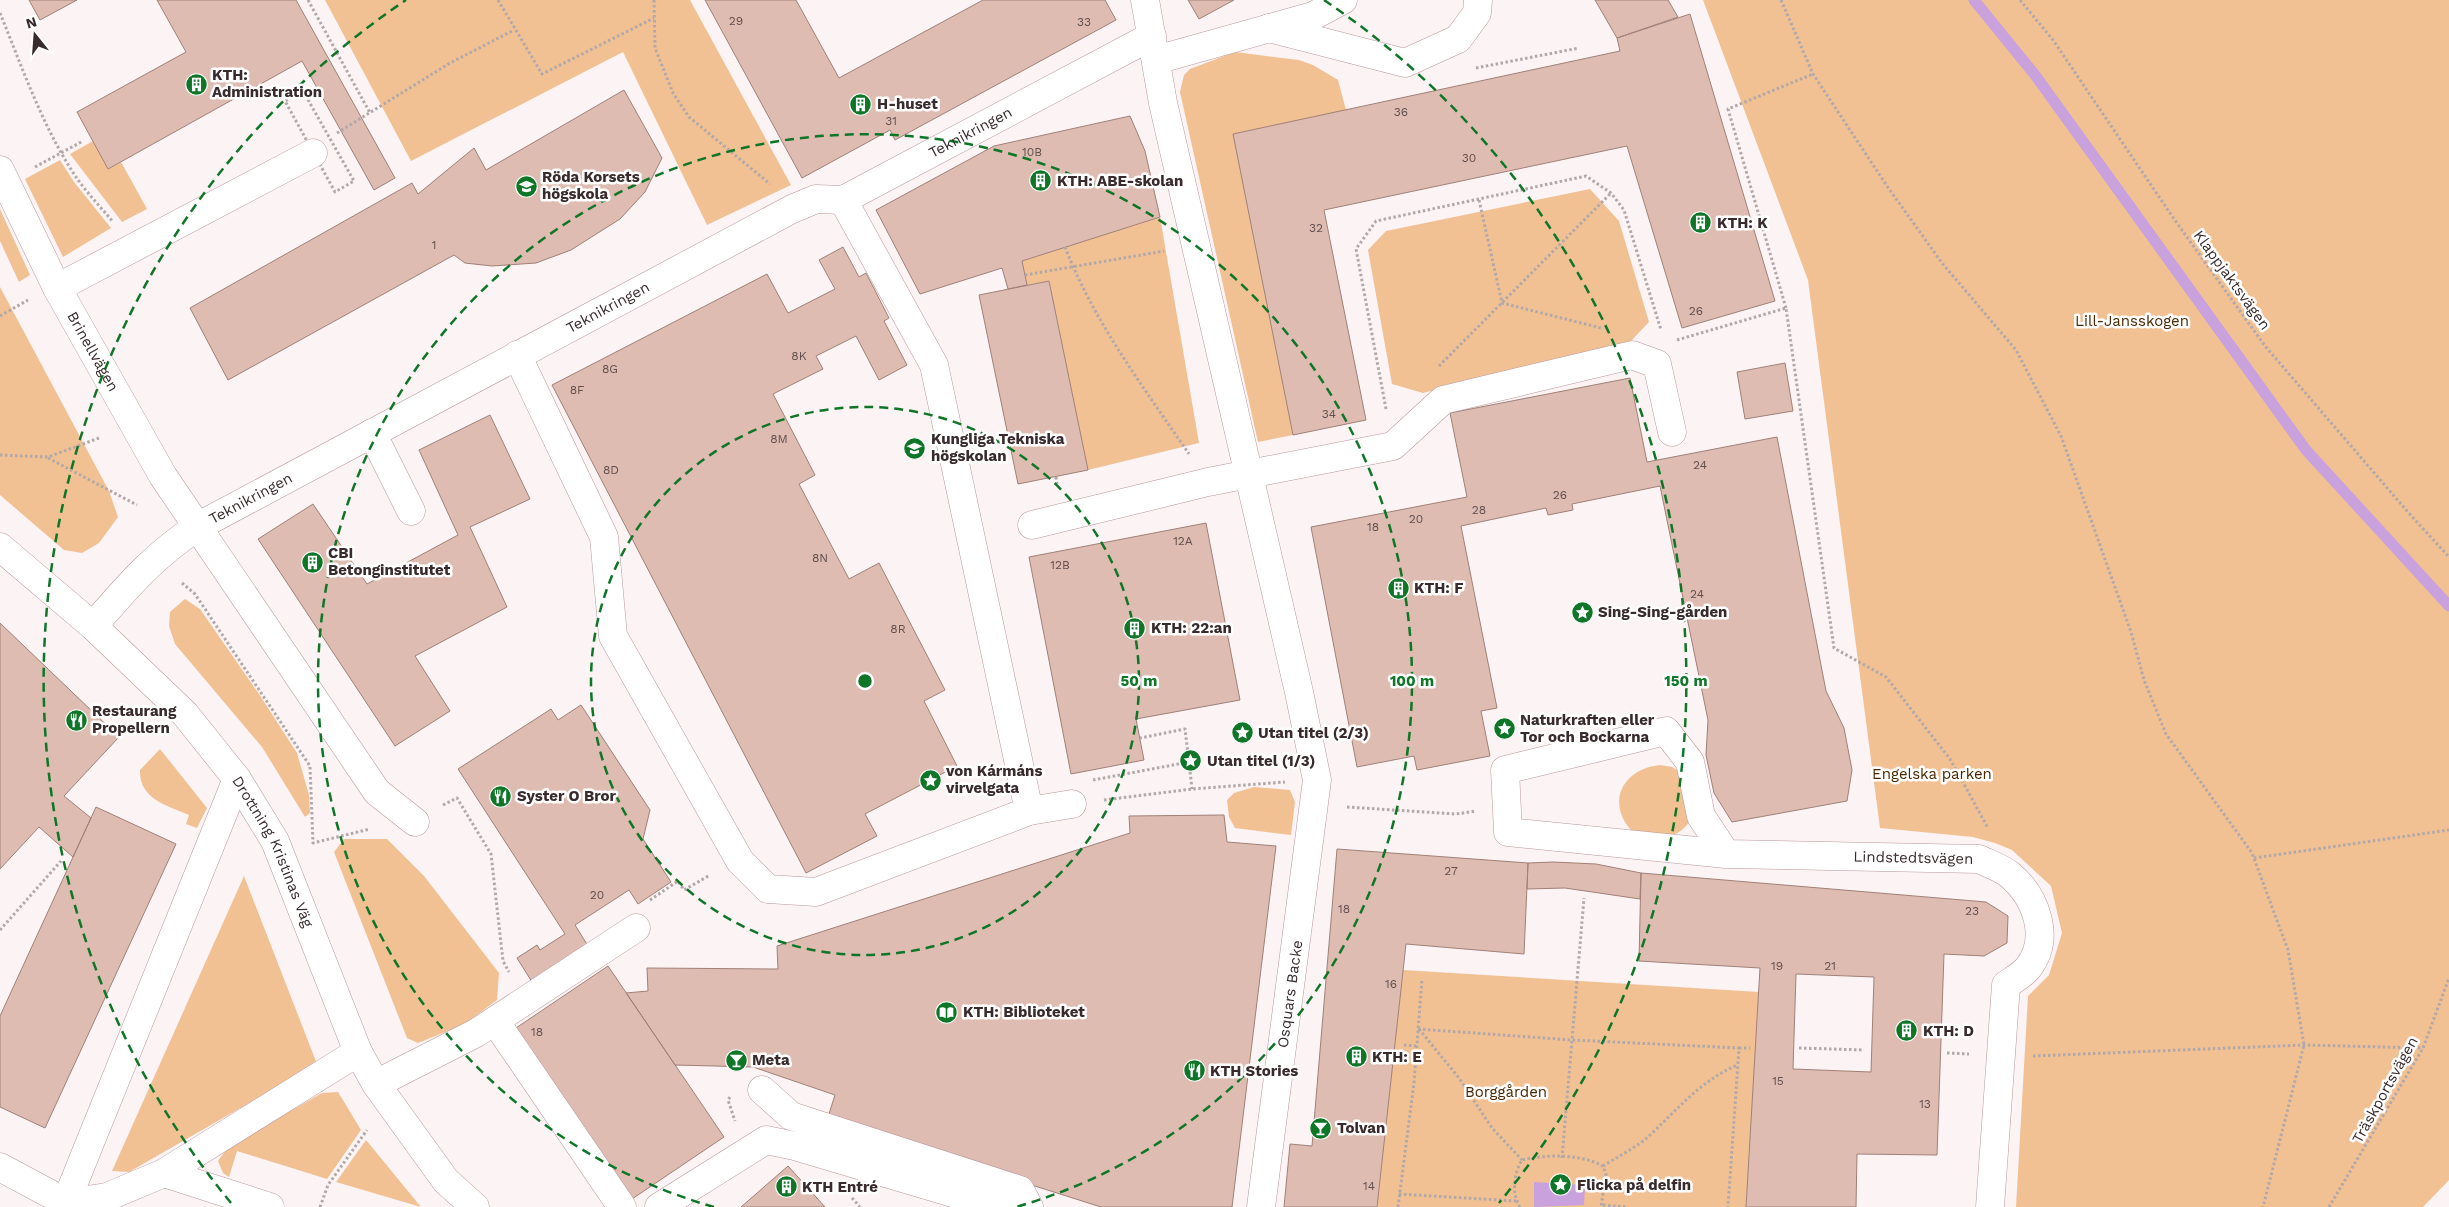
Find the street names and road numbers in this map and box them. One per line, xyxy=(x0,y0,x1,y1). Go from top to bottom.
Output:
street label: Teknikringen xyxy=(926,103,1015,162)
street label: Klappjaktsvägen xyxy=(2190,227,2274,333)
street label: Teknikringen xyxy=(563,278,653,337)
street label: Brinellvägen xyxy=(63,308,122,395)
street label: Teknikringen xyxy=(206,469,295,528)
street label: Drottning Kristinas Väg xyxy=(228,773,317,930)
street label: Lindstedtsvägen xyxy=(1853,848,1974,868)
street label: Osquars Backe xyxy=(1274,939,1306,1049)
street label: Träskportsvägen xyxy=(2348,1034,2422,1146)

